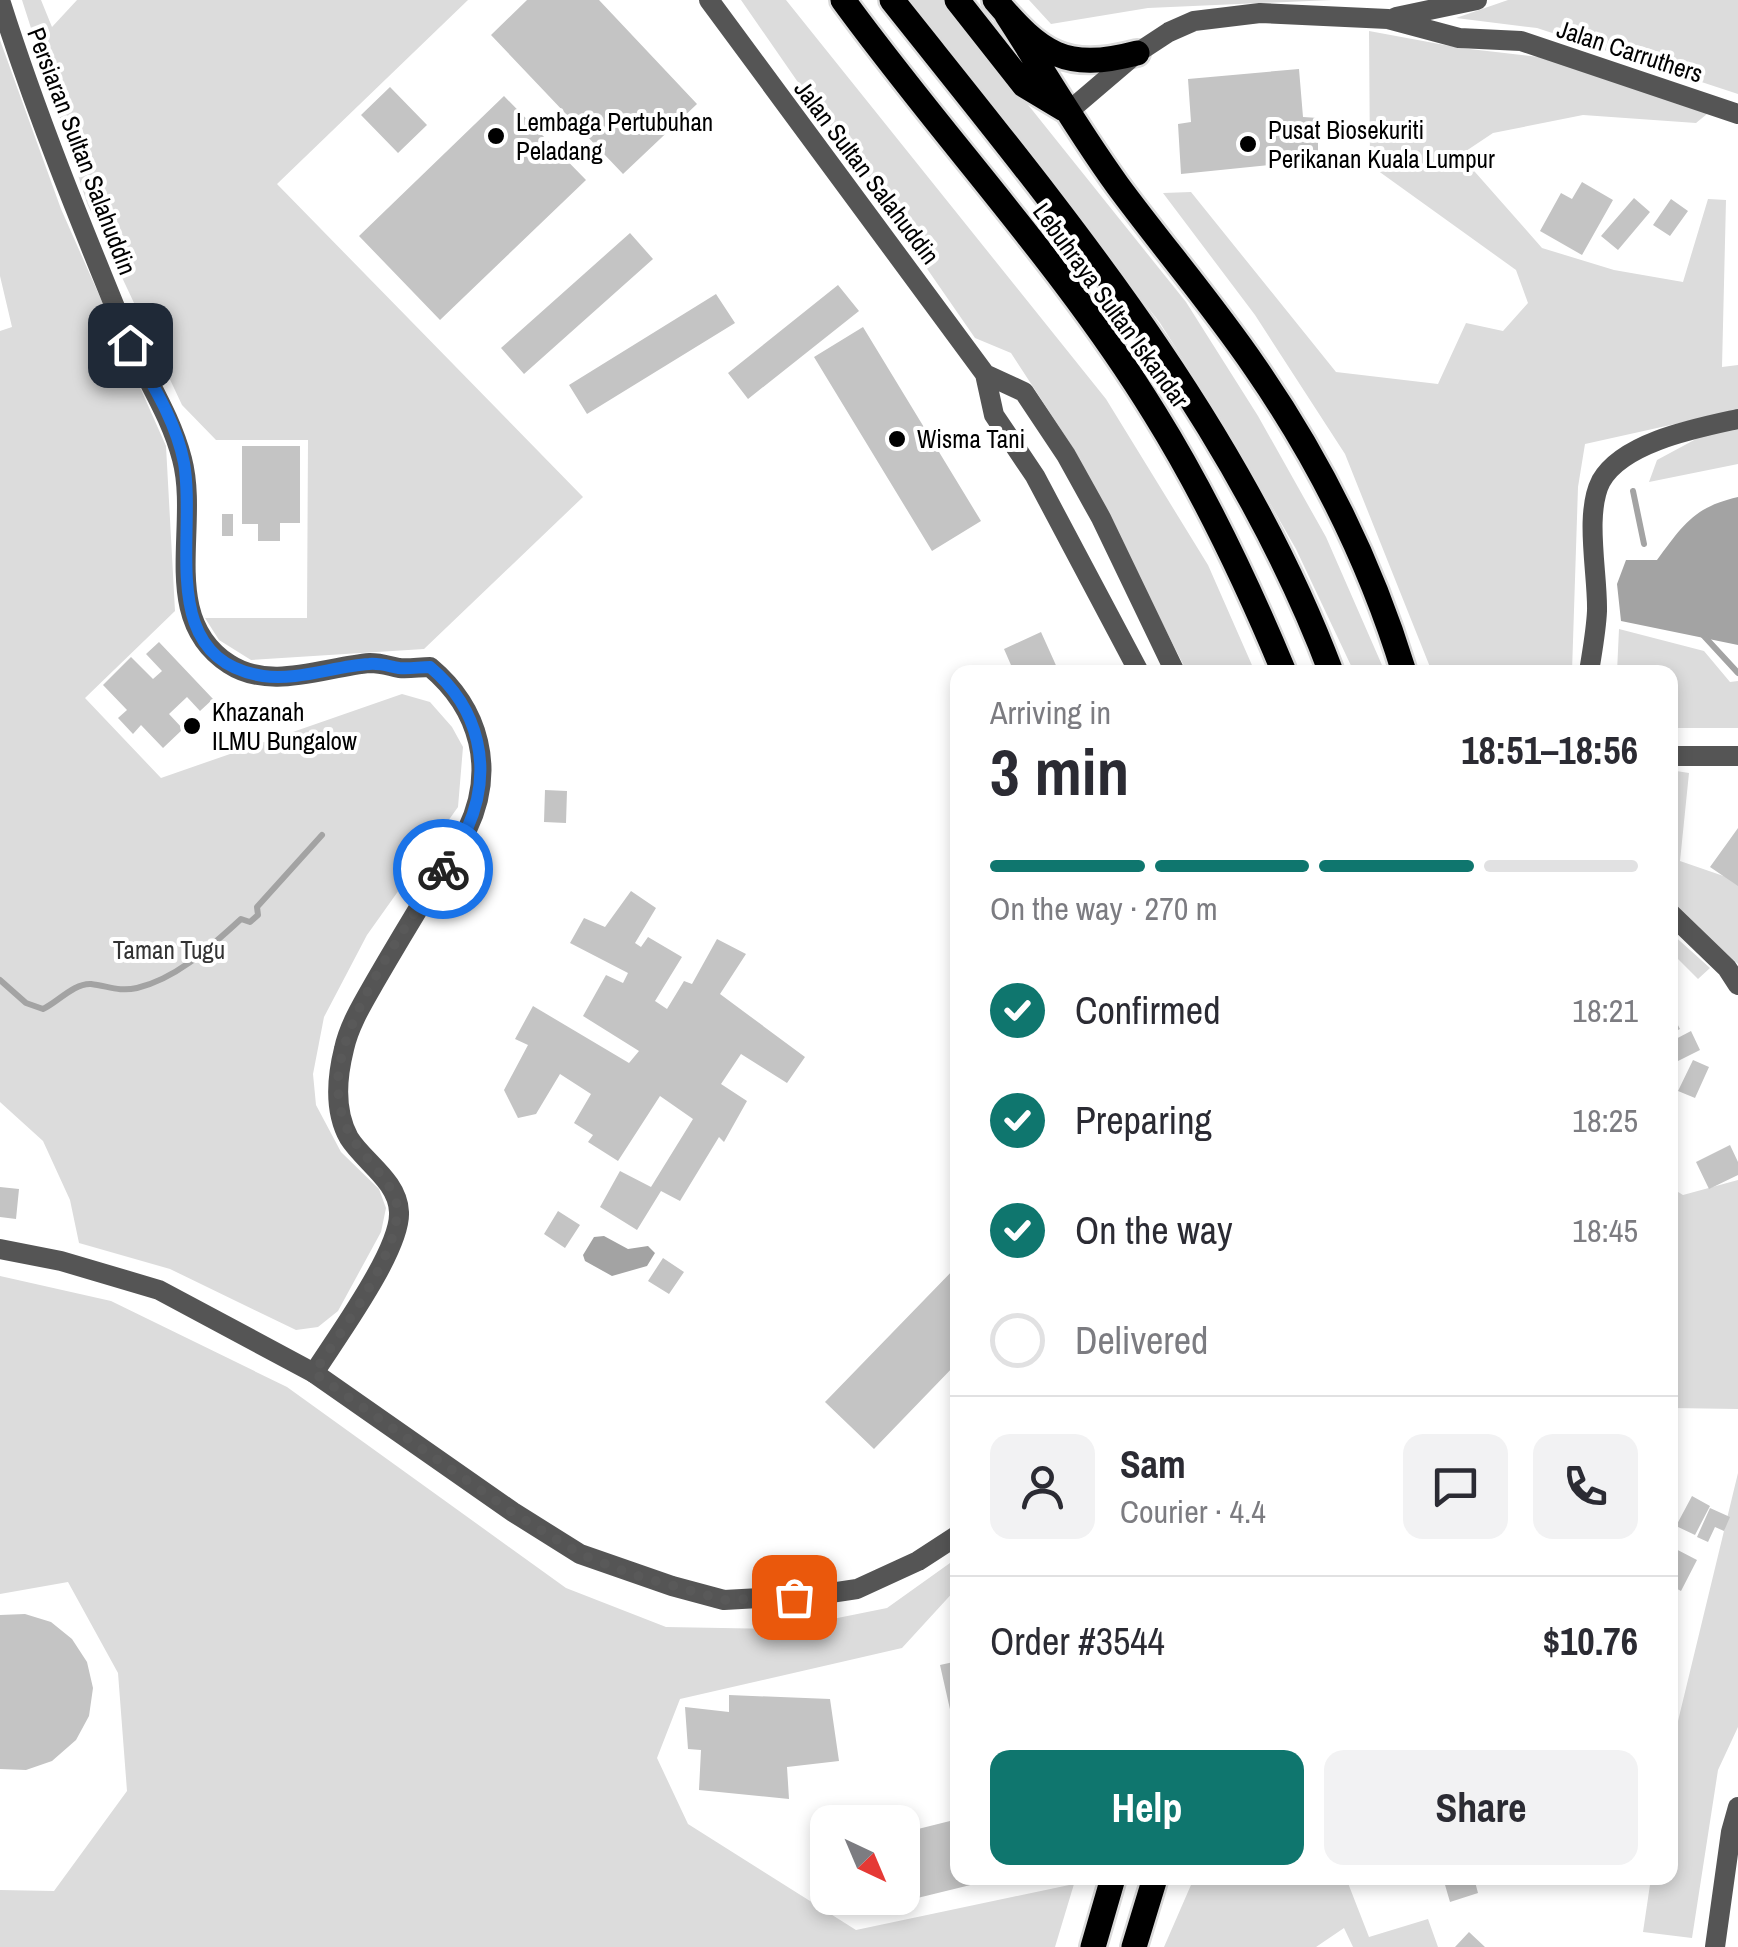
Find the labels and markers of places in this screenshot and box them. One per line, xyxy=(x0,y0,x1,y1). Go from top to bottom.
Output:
place label: Lembaga Pertubuhan Peladang xyxy=(516,105,713,168)
place label: Pusat Biosekuriti Perikanan Kuala Lumpur xyxy=(1268,113,1495,176)
marker: Lembaga Pertubuhan Peladang xyxy=(485,125,507,147)
marker: Pusat Biosekuriti Perikanan Kuala Lumpur xyxy=(1237,133,1259,155)
pin xyxy=(88,303,173,388)
place label: Wisma Tani xyxy=(917,422,1025,456)
marker: Wisma Tani xyxy=(886,428,908,450)
place label: Khazanah ILMU Bungalow xyxy=(212,695,357,758)
marker: Khazanah ILMU Bungalow xyxy=(181,715,203,737)
pin xyxy=(752,1555,837,1640)

